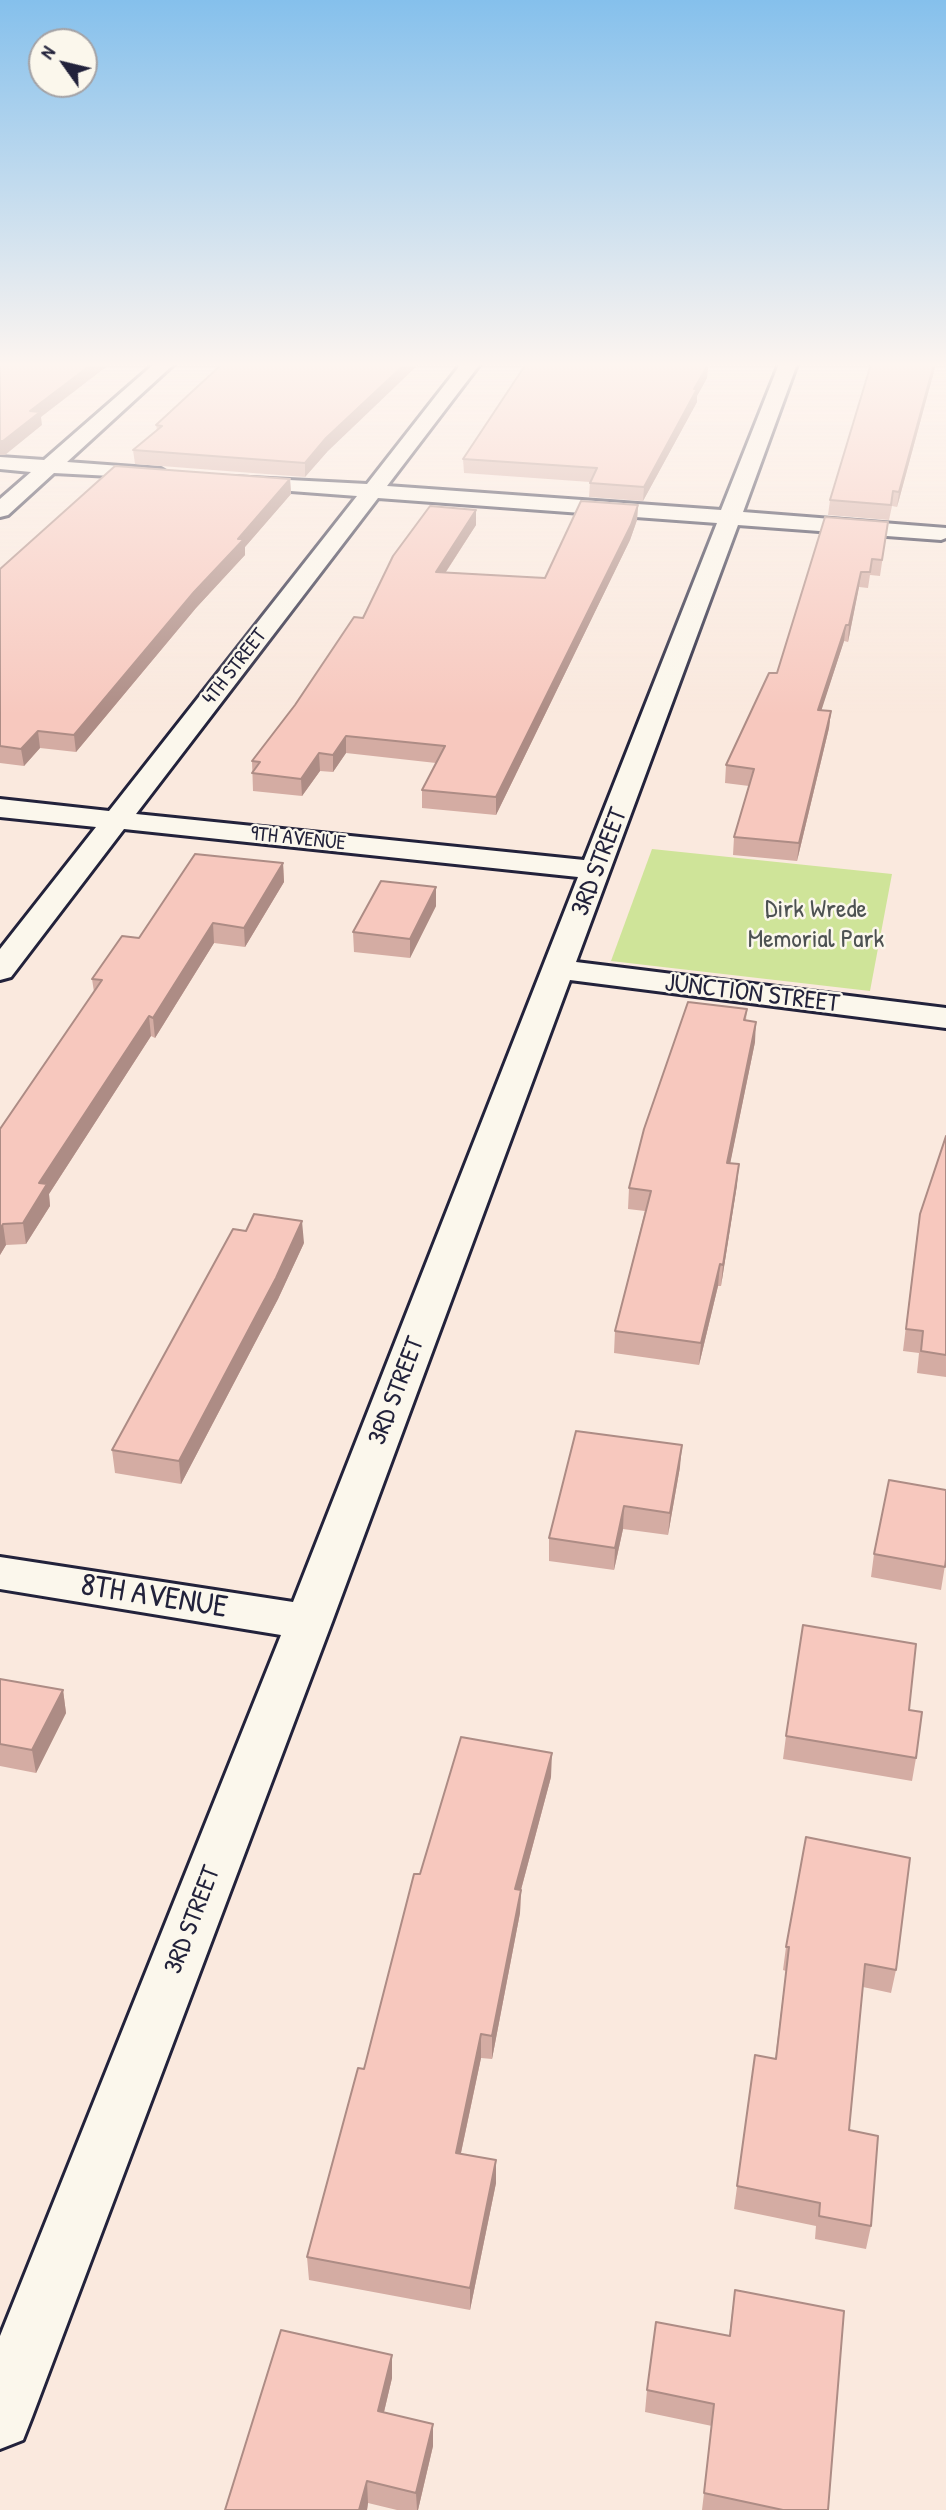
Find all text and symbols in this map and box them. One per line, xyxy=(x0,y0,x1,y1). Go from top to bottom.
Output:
north arrow xyxy=(28,28,98,98)
text: N xyxy=(34,41,61,64)
street label: 4TH STREET xyxy=(197,624,273,710)
street label: 3RD STREET xyxy=(565,804,635,920)
street label: 9TH AVENUE xyxy=(249,821,347,857)
park label: Dirk Wrede Memorial Park xyxy=(748,894,884,956)
street label: JUNCTION STREET xyxy=(663,968,841,1020)
street label: 3RD STREET xyxy=(362,1333,432,1449)
street label: 8TH AVENUE xyxy=(78,1566,230,1628)
street label: 3RD STREET xyxy=(158,1862,228,1978)

